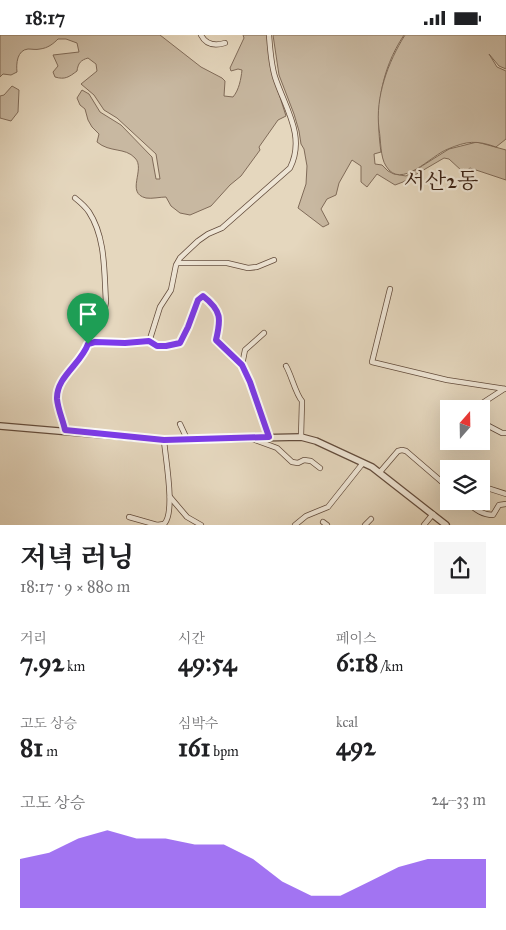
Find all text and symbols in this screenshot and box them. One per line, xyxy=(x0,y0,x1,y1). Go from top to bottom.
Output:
text: 18:17 xyxy=(25,6,65,29)
district label: 서산2동 xyxy=(404,167,478,194)
pin xyxy=(67,293,109,344)
icon: arrive xyxy=(74,300,102,328)
north arrow xyxy=(440,400,490,450)
map controls xyxy=(440,400,490,510)
button: layers xyxy=(440,460,490,510)
text: 저녁 러닝 xyxy=(20,540,134,575)
button: share xyxy=(434,542,486,594)
text: 18:17 · 9 × 880 m xyxy=(20,577,130,596)
text: 거리 xyxy=(20,630,47,647)
text: 시간 xyxy=(178,630,205,647)
text: 페이스 xyxy=(336,630,377,647)
text: 7.92 xyxy=(20,647,64,678)
text: 49:54 xyxy=(178,647,237,678)
text: 6:18 xyxy=(336,647,378,678)
text: km xyxy=(64,658,85,675)
text: /km xyxy=(378,658,403,675)
text: kcal xyxy=(336,714,358,731)
text: 고도 상승 xyxy=(20,715,77,732)
text: 심박수 xyxy=(178,715,219,732)
text: 492 xyxy=(336,731,376,762)
text: 81 xyxy=(20,732,43,763)
text: 161 xyxy=(178,732,210,763)
text: m xyxy=(43,743,58,760)
text: bpm xyxy=(210,743,239,760)
text: 24–33 m xyxy=(431,790,486,809)
text: 고도 상승 xyxy=(20,793,85,812)

